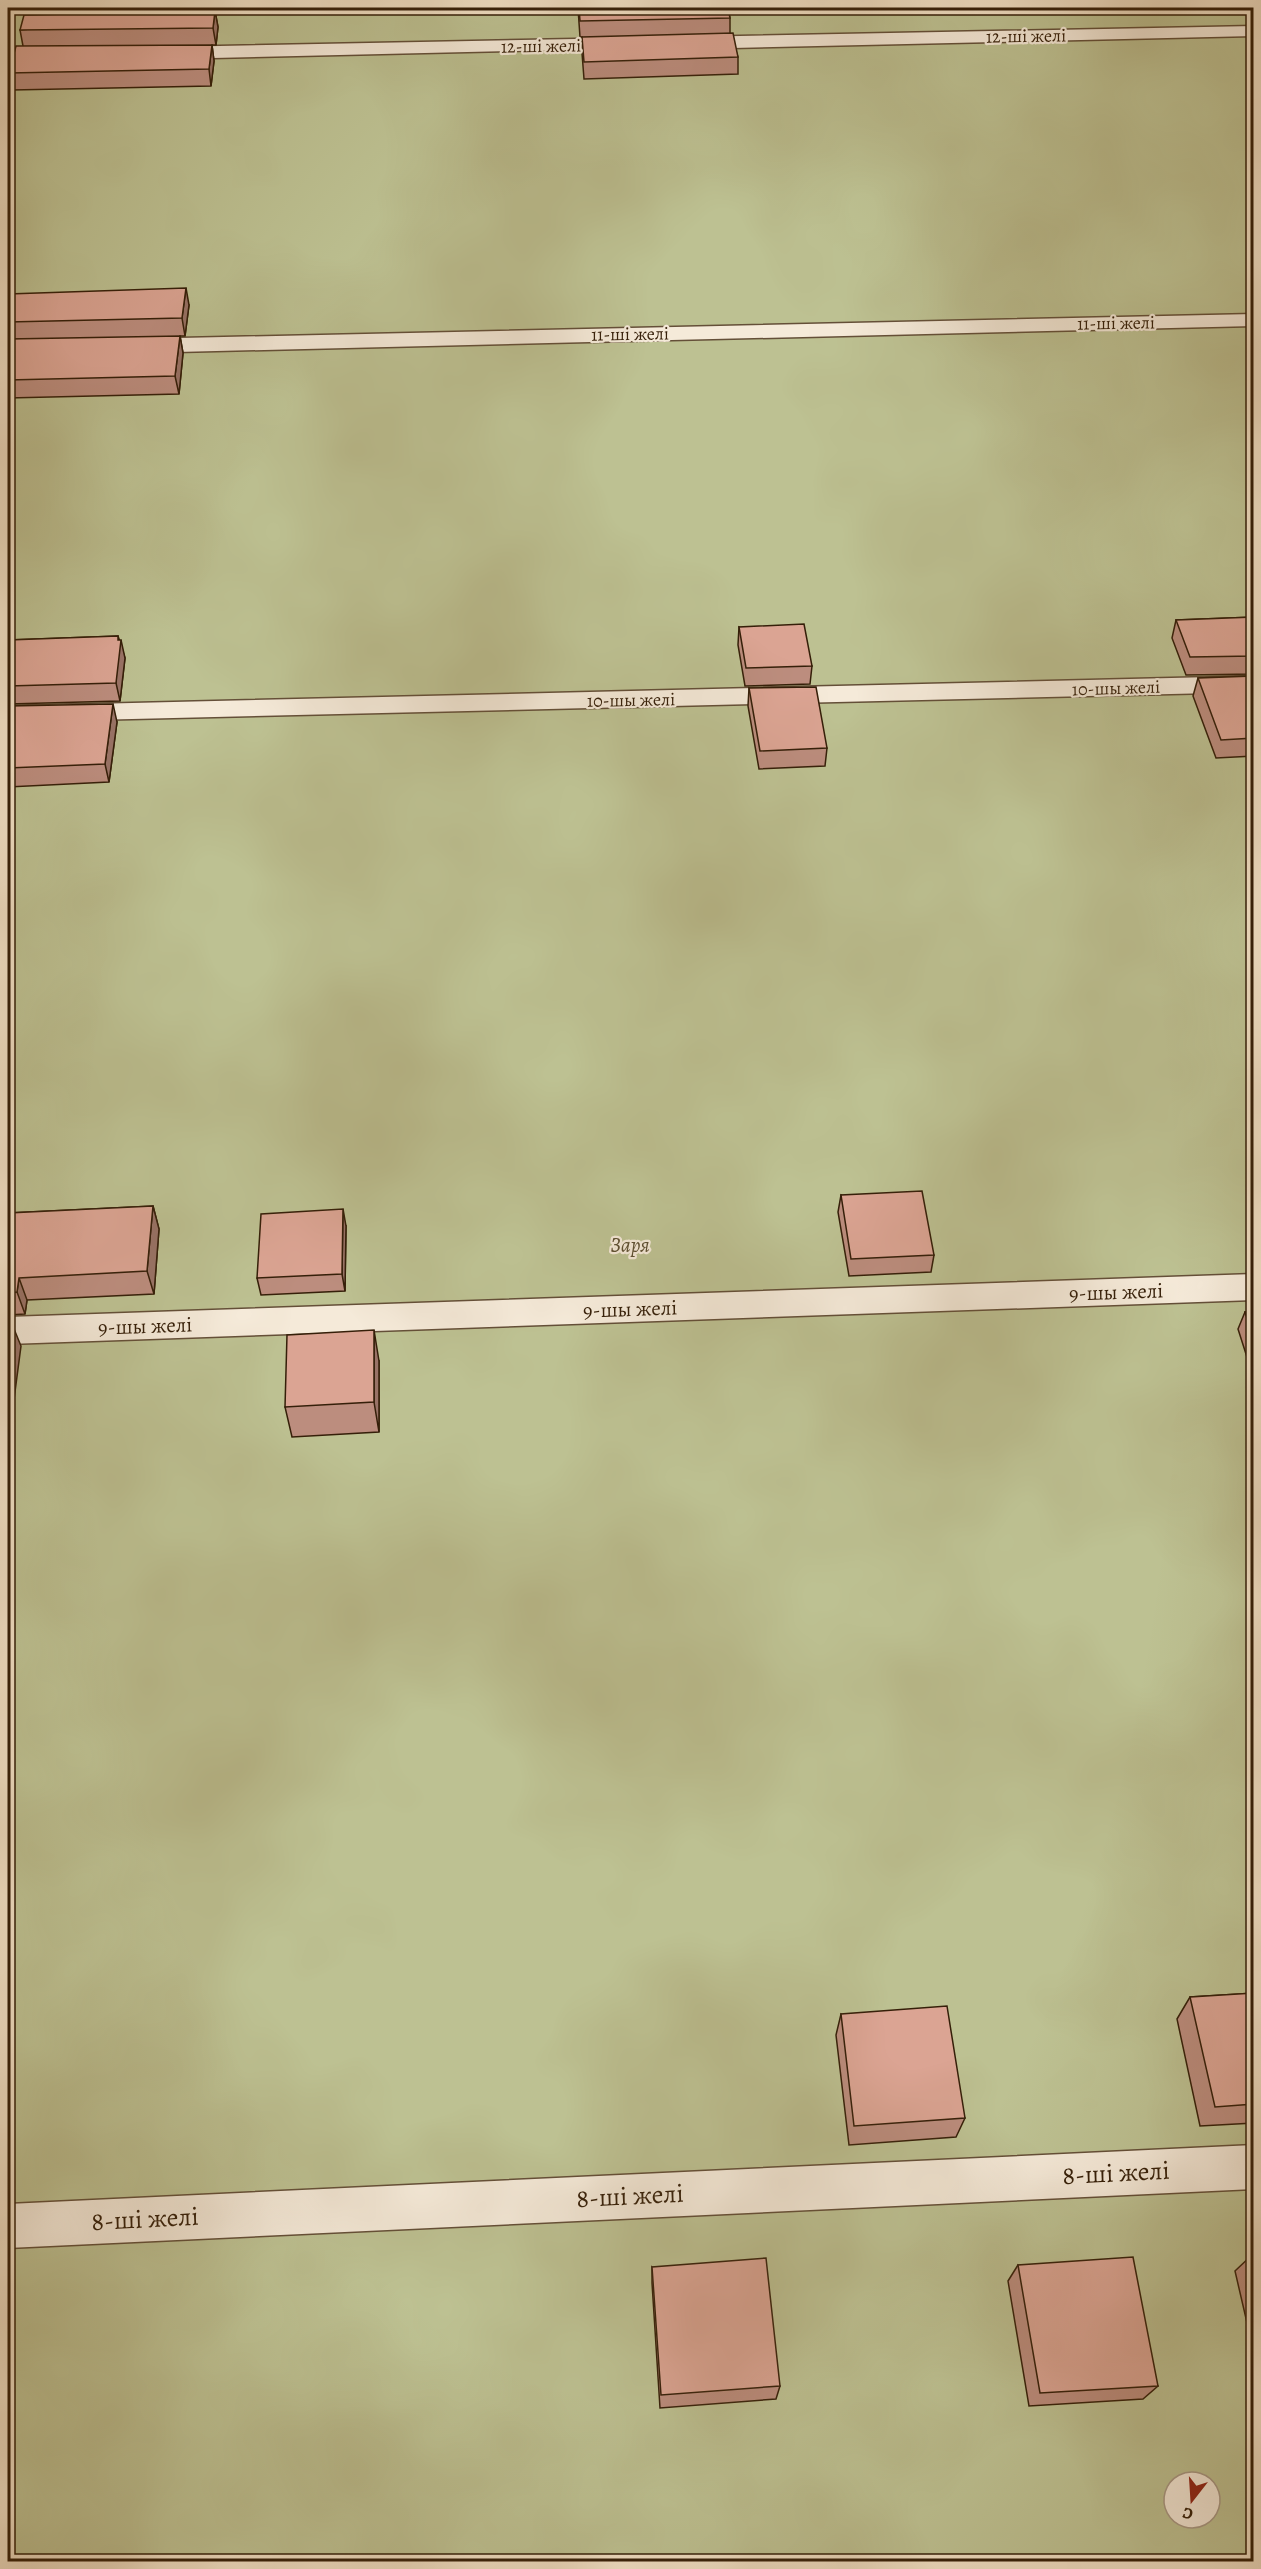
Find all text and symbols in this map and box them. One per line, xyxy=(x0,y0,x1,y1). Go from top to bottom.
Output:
street label: 12-ші желі xyxy=(986,23,1066,49)
street label: 12-ші желі xyxy=(501,33,581,59)
street label: 11-ші желі xyxy=(1077,310,1155,336)
street label: 11-ші желі xyxy=(591,321,669,347)
street label: 10-шы желі xyxy=(1071,674,1161,702)
street label: 10-шы желі xyxy=(587,687,675,713)
park label: Заря xyxy=(610,1231,650,1259)
street label: 9-шы желі xyxy=(1068,1276,1164,1308)
street label: 9-шы желі xyxy=(582,1293,678,1325)
street label: 9-шы желі xyxy=(97,1310,193,1342)
street label: 8-ші желі xyxy=(1061,2153,1171,2193)
street label: 8-ші желі xyxy=(575,2176,685,2216)
street label: 8-ші желі xyxy=(90,2199,200,2239)
north arrow xyxy=(1162,2470,1222,2530)
text: С xyxy=(1180,2501,1196,2525)

